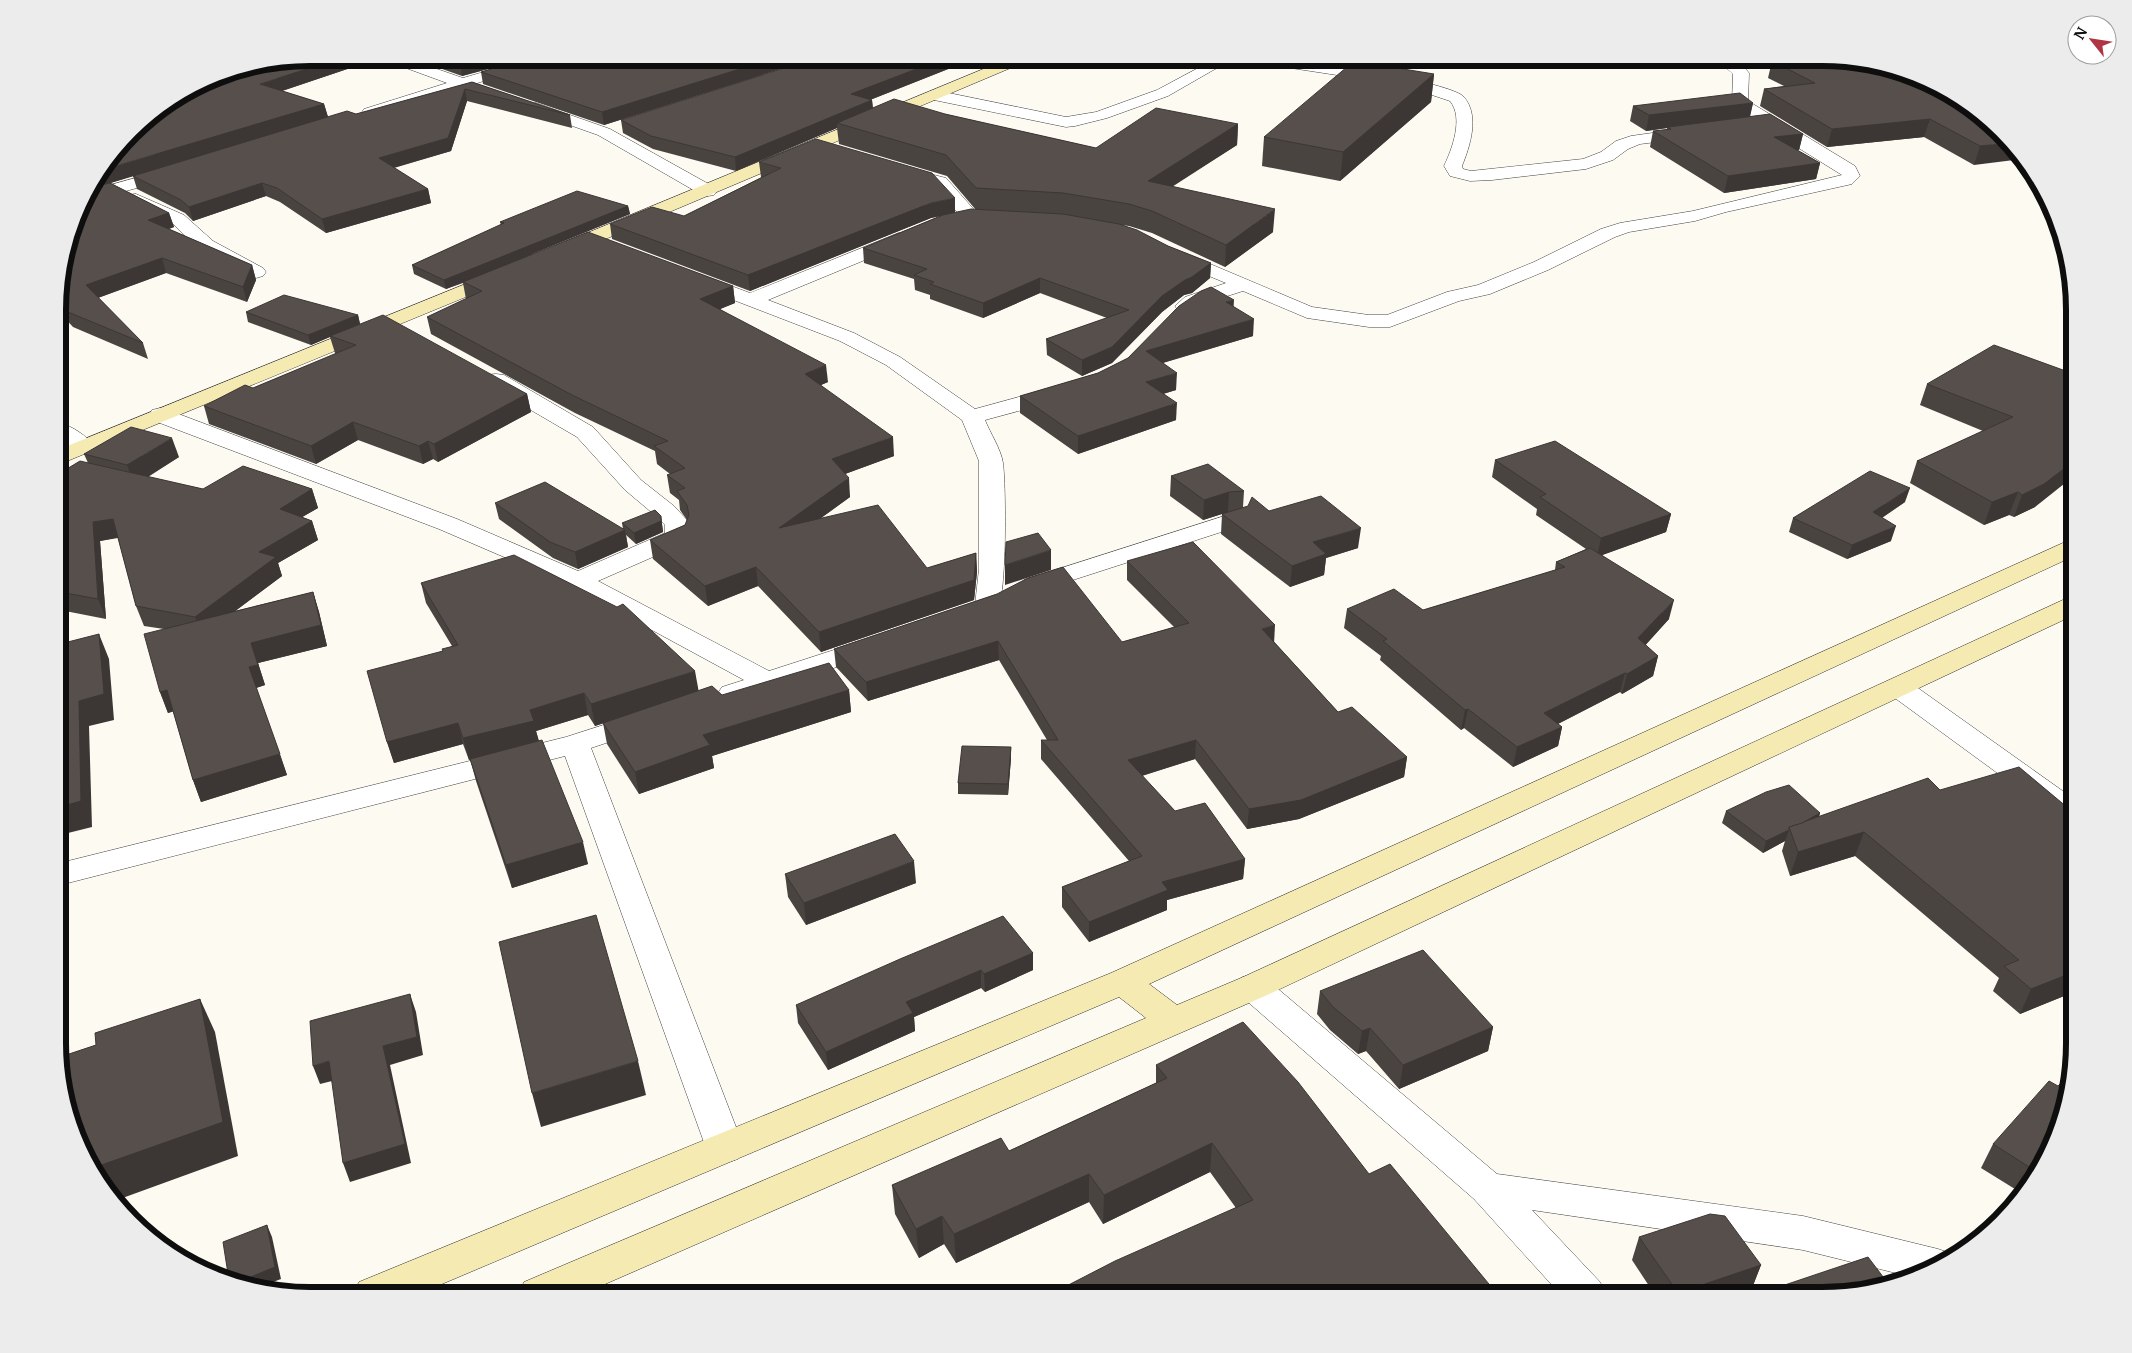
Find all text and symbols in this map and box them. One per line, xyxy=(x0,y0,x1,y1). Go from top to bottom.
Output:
north arrow xyxy=(2067,15,2117,65)
text: N xyxy=(2070,24,2091,43)

